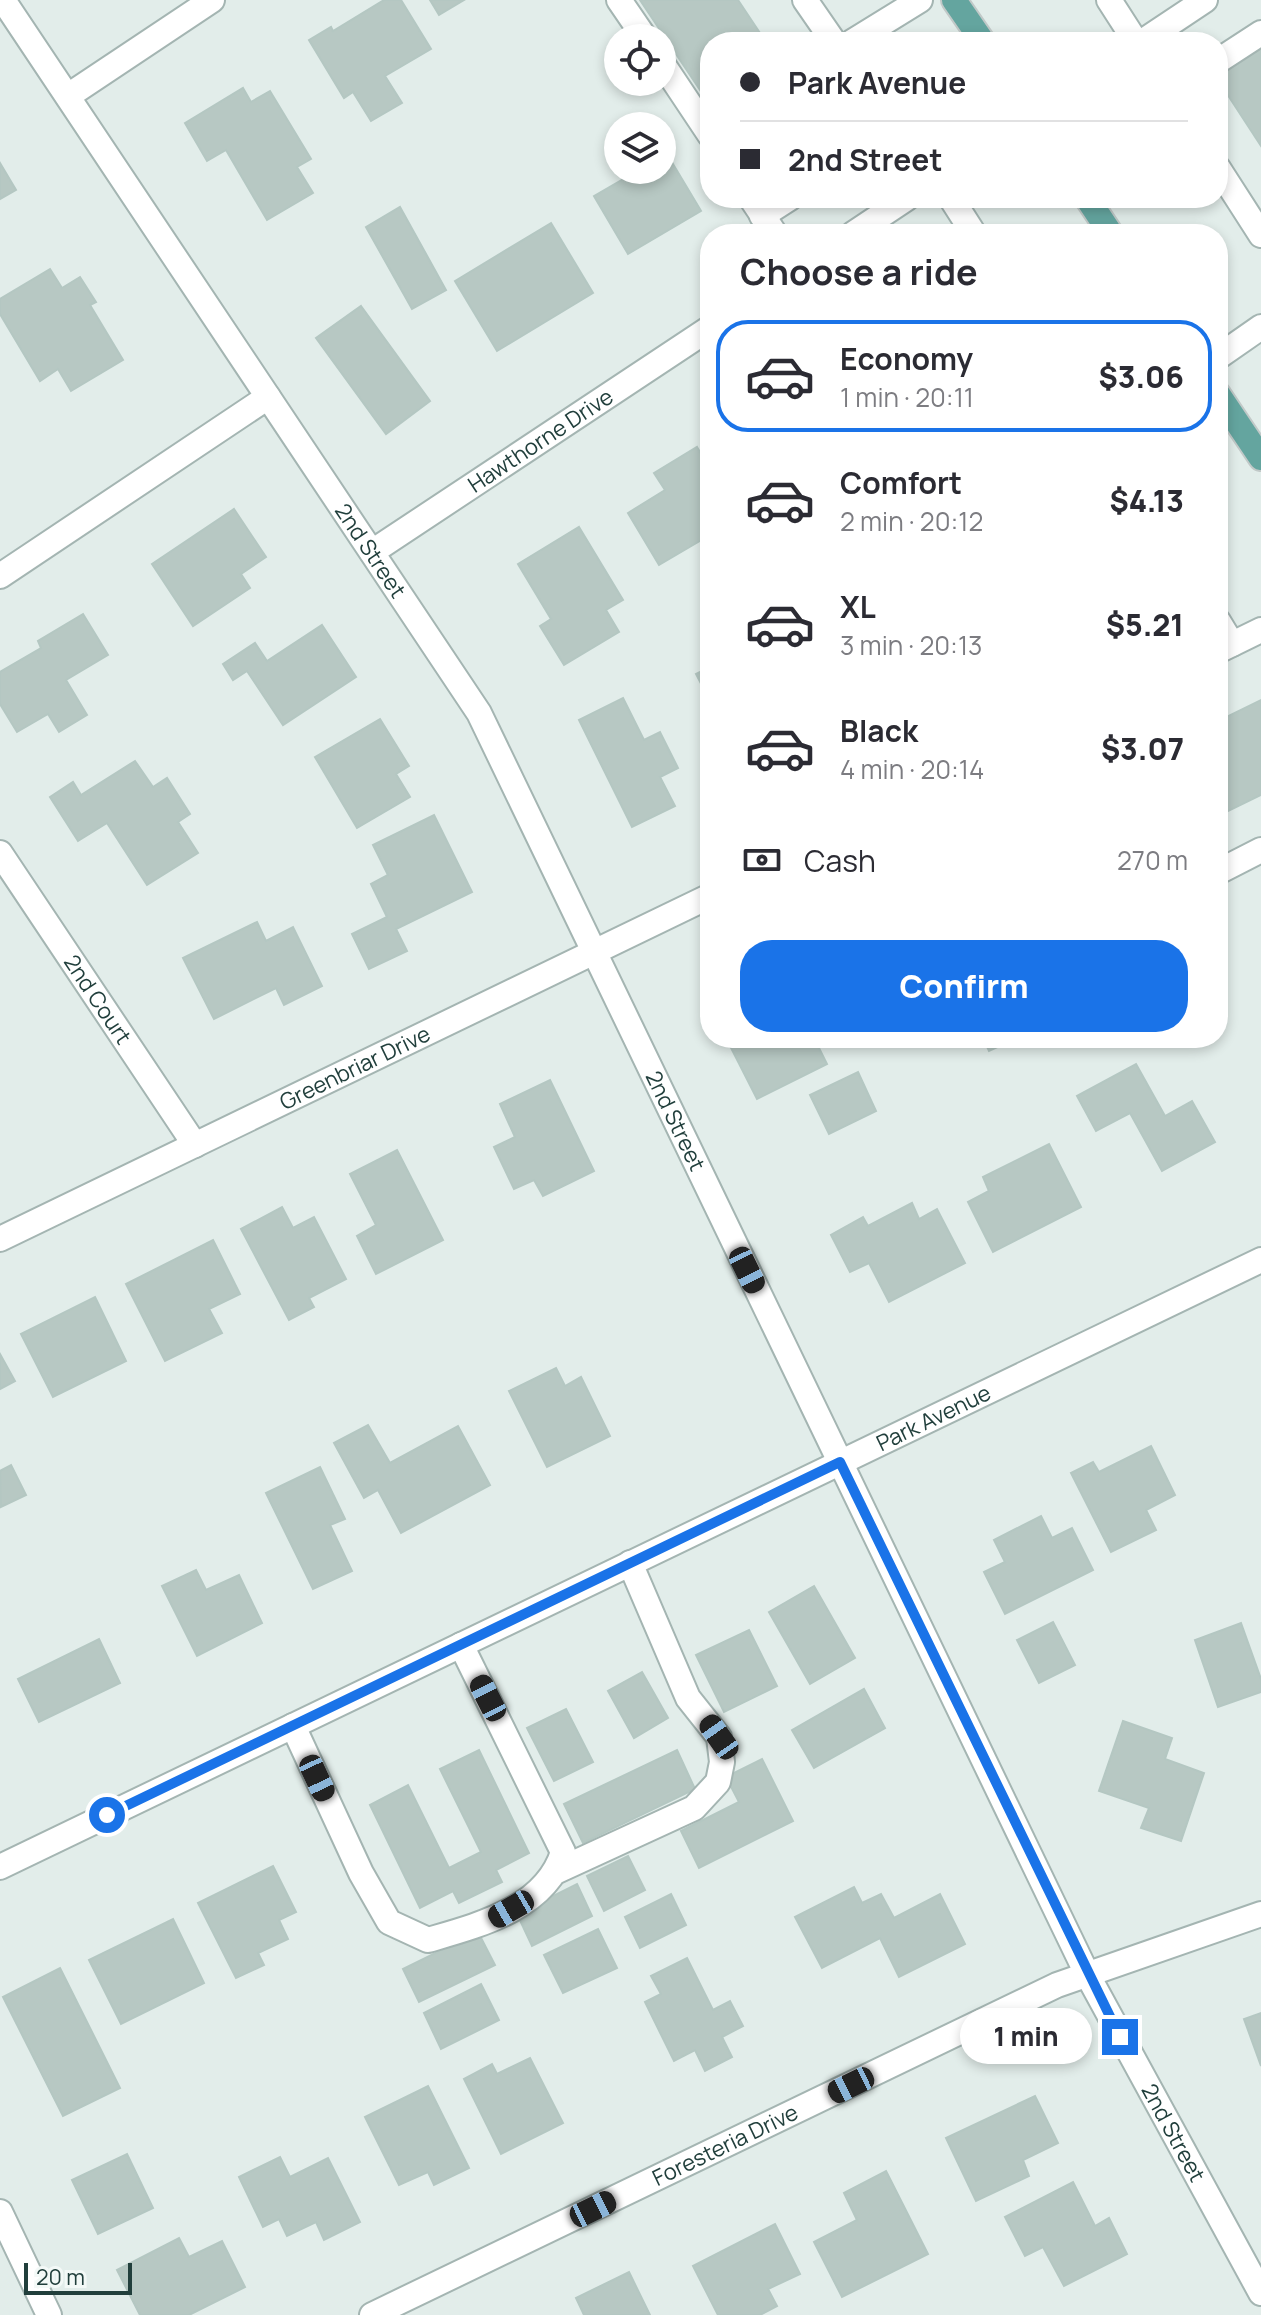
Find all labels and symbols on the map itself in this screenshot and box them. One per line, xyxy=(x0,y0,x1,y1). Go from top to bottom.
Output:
street label: Hawthorne Drive xyxy=(462,381,619,499)
street label: 2nd Street xyxy=(328,497,413,604)
street label: 2nd Court xyxy=(57,949,139,1050)
street label: Greenbriar Drive xyxy=(274,1018,435,1117)
street label: 2nd Street xyxy=(639,1066,713,1176)
car xyxy=(726,1243,768,1297)
street label: Park Avenue xyxy=(871,1377,996,1458)
car xyxy=(466,1671,510,1725)
car xyxy=(695,1710,743,1764)
car xyxy=(296,1751,338,1805)
route start xyxy=(89,1797,125,1833)
car xyxy=(484,1887,538,1931)
callout: 1 min xyxy=(960,2009,1092,2065)
route end xyxy=(1102,2019,1138,2055)
car xyxy=(824,2064,878,2106)
street label: 2nd Street xyxy=(1135,2078,1213,2187)
street label: Foresteria Drive xyxy=(647,2097,803,2193)
car xyxy=(566,2188,620,2230)
scale bar xyxy=(24,2259,132,2295)

